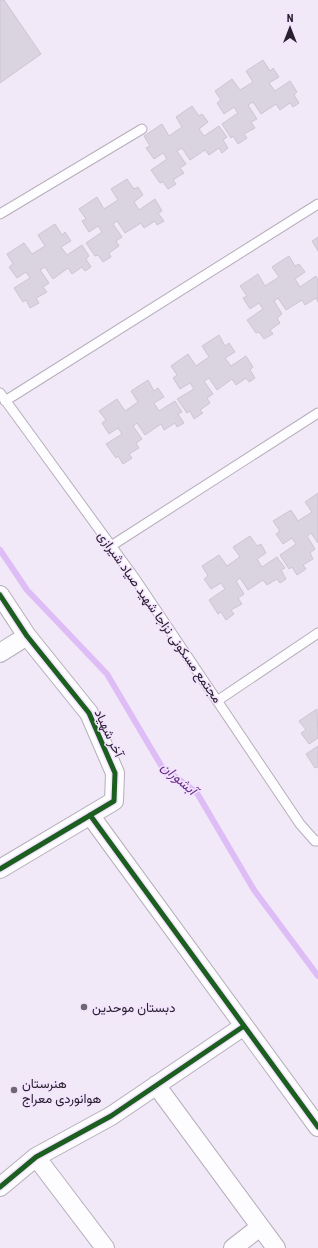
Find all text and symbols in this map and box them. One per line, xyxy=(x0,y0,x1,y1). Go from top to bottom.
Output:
north arrow xyxy=(270,8,310,48)
text: N xyxy=(287,12,294,25)
street label: مجتمع مسکونی نزاجا شهید صیاد شیرازی xyxy=(93,528,225,707)
street label: آخر شهیاد xyxy=(91,707,127,761)
water label: آبشوران xyxy=(157,758,203,801)
place label: دبستان موحدین xyxy=(92,1000,175,1016)
marker: دبستان موحدین xyxy=(79,1002,89,1012)
place label: هنرستان هوانوردی معراج xyxy=(22,1076,101,1108)
marker: هنرستان هوانوردی معراج xyxy=(9,1085,19,1095)

